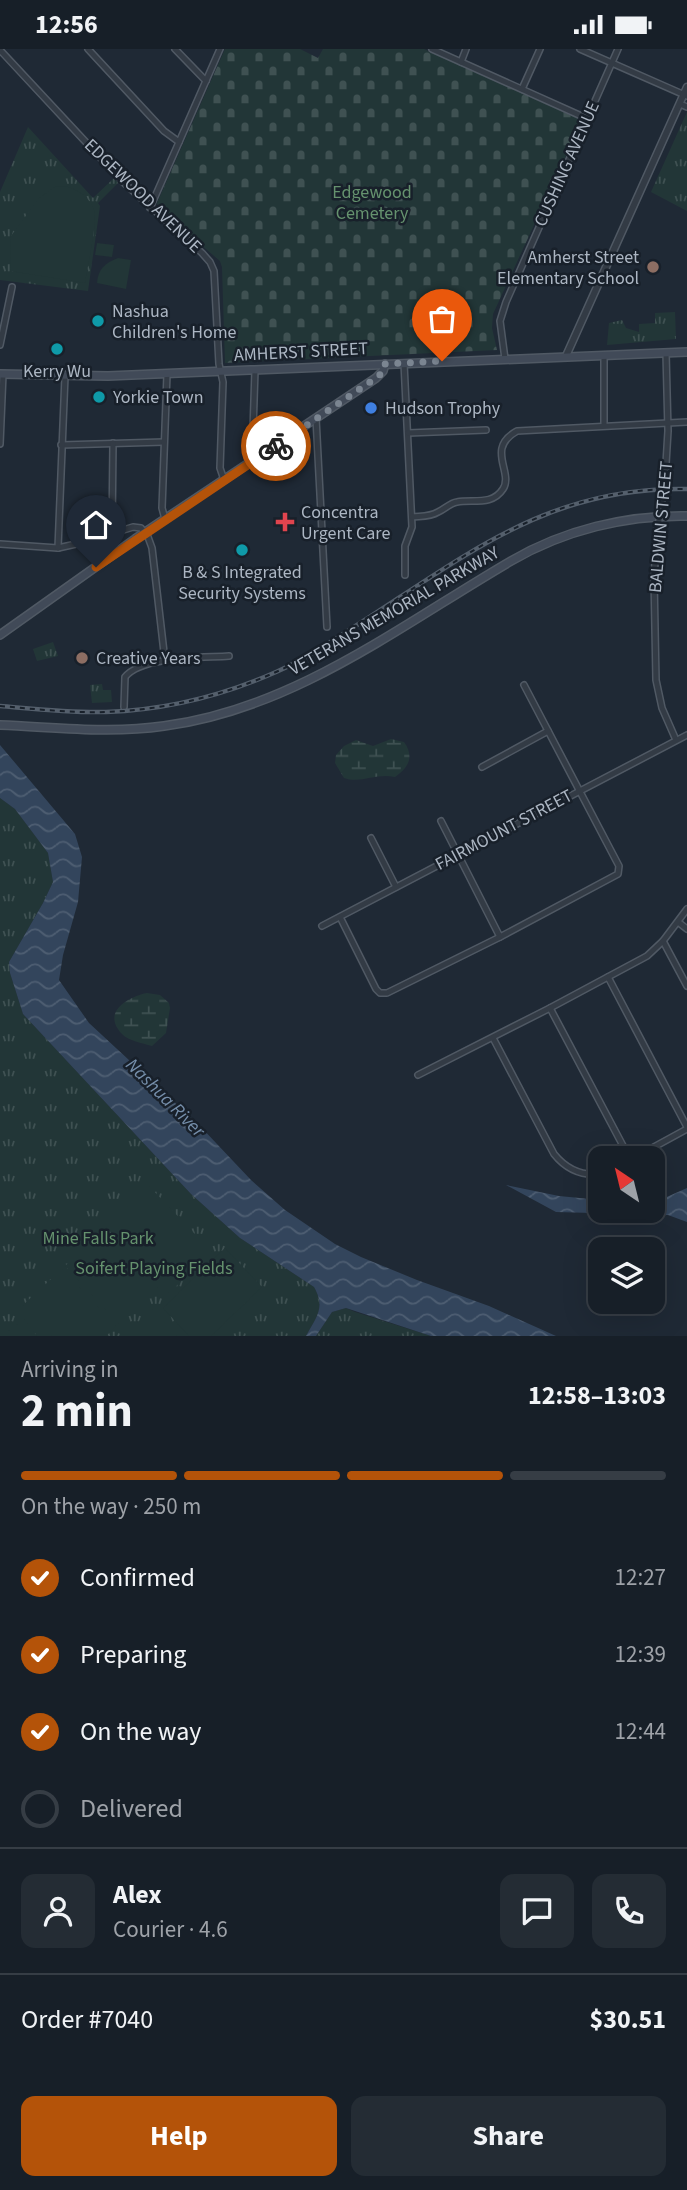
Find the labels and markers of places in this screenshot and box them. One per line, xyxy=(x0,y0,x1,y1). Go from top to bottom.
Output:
place label: Amherst Street Elementary School xyxy=(497,245,639,291)
marker: Amherst Street Elementary School xyxy=(645,259,661,275)
pin xyxy=(412,289,472,361)
place label: Nashua Children's Home xyxy=(112,299,237,345)
marker: Nashua Children's Home xyxy=(90,313,106,329)
marker: Kerry Wu xyxy=(49,341,65,357)
place label: Kerry Wu xyxy=(23,359,91,384)
place label: Yorkie Town xyxy=(112,385,204,410)
marker: Yorkie Town xyxy=(91,389,107,405)
place label: Hudson Trophy xyxy=(385,396,501,421)
marker: Hudson Trophy xyxy=(363,400,379,416)
pin xyxy=(66,495,126,567)
place label: Concentra Urgent Care xyxy=(301,500,390,546)
marker: Concentra Urgent Care xyxy=(275,512,295,532)
marker: B & S Integrated Security Systems xyxy=(234,542,250,558)
place label: B & S Integrated Security Systems xyxy=(178,560,306,606)
place label: Creative Years xyxy=(96,646,201,671)
marker: Creative Years xyxy=(74,650,90,666)

